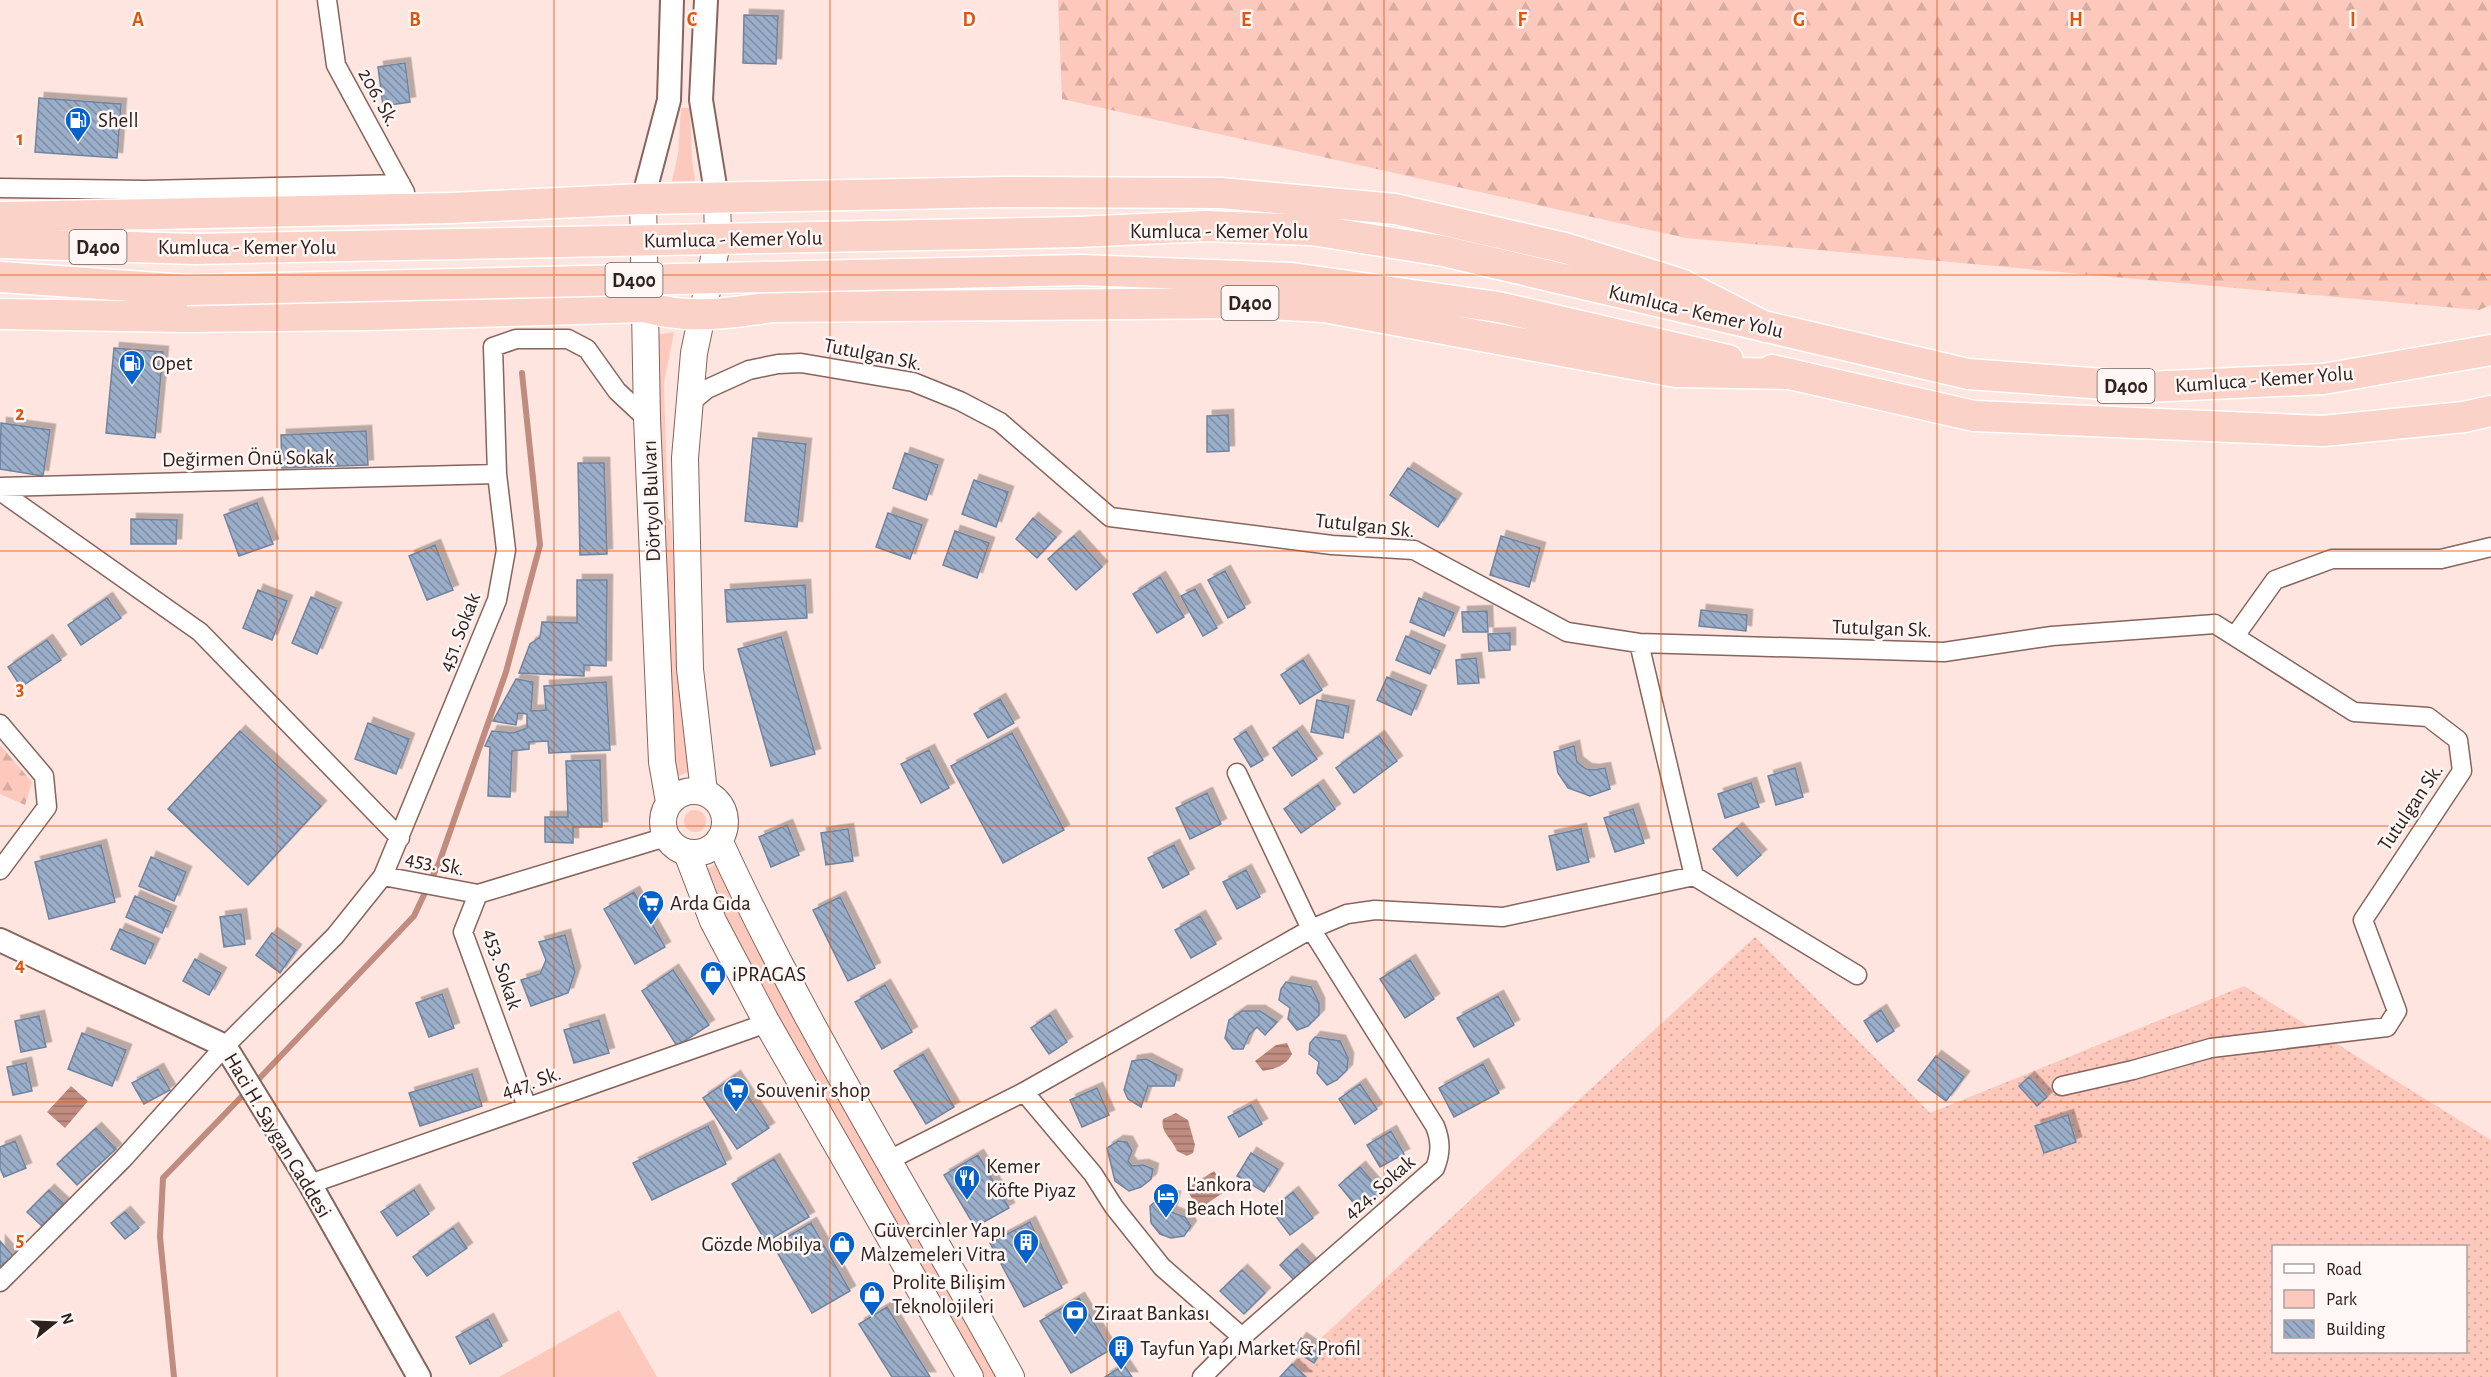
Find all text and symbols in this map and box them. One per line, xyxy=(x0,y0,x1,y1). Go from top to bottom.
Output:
text: A xyxy=(132,10,144,30)
text: B xyxy=(409,10,421,30)
text: C xyxy=(687,10,698,30)
text: D xyxy=(962,10,976,30)
text: E xyxy=(1241,10,1251,30)
text: F xyxy=(1517,10,1527,30)
text: G xyxy=(1793,10,1805,30)
text: H xyxy=(2069,10,2083,30)
text: I xyxy=(2350,10,2356,30)
street label: 206. Sk. xyxy=(354,65,403,130)
fuel station icon: Shell xyxy=(63,105,93,143)
place label: Shell xyxy=(98,110,139,131)
text: 1 xyxy=(16,129,24,149)
street label: Kumluca - Kemer Yolu xyxy=(1130,221,1309,242)
street label: Kumluca - Kemer Yolu xyxy=(644,227,823,252)
road number: D400 xyxy=(70,230,126,264)
street label: Kumluca - Kemer Yolu xyxy=(158,237,337,258)
road number: D400 xyxy=(606,263,662,297)
street label: Kumluca - Kemer Yolu xyxy=(1606,281,1786,342)
road number: D400 xyxy=(1222,286,1278,320)
street label: Tutulgan Sk. xyxy=(822,335,924,374)
fuel station icon: Opet xyxy=(117,348,147,386)
place label: Opet xyxy=(152,353,193,374)
street label: Kumluca - Kemer Yolu xyxy=(2174,363,2354,396)
road number: D400 xyxy=(2098,369,2154,403)
text: 2 xyxy=(15,404,25,424)
street label: Dörtyol Bulvarı xyxy=(639,440,664,562)
street label: Değirmen Önü Sokak xyxy=(162,445,335,471)
street label: Tutulgan Sk. xyxy=(1314,510,1416,541)
street label: 451. Sokak xyxy=(435,589,484,675)
street label: Tutulgan Sk. xyxy=(1832,616,1932,641)
text: 3 xyxy=(16,679,24,699)
street label: Tutulgan Sk. xyxy=(2374,760,2447,855)
street label: 453. Sk. xyxy=(403,847,466,880)
supermarket icon: Arda Gıda xyxy=(636,888,666,926)
place label: Arda Gıda xyxy=(670,893,751,914)
street label: 453. Sokak xyxy=(480,926,526,1013)
text: 4 xyxy=(15,955,25,975)
shop icon: iPRAGAS xyxy=(698,959,728,997)
place label: iPRAGAS xyxy=(732,964,806,985)
street label: Haci H. Saygan Caddesi xyxy=(220,1049,335,1221)
street label: 447. Sk. xyxy=(499,1063,564,1102)
supermarket icon: Souvenir shop xyxy=(721,1075,751,1113)
place label: Souvenir shop xyxy=(756,1080,870,1101)
street label: 424. Sokak xyxy=(1340,1151,1419,1224)
place label: Kemer Köfte Piyaz xyxy=(986,1156,1076,1201)
restaurant icon: Kemer Köfte Piyaz xyxy=(952,1163,982,1201)
place label: L'ankora Beach Hotel xyxy=(1186,1174,1284,1219)
hotel icon: L'ankora Beach Hotel xyxy=(1151,1181,1181,1219)
place label: Güvercinler Yapı Malzemeleri Vitra xyxy=(860,1220,1006,1265)
building icon: Güvercinler Yapı Malzemeleri Vitra xyxy=(1011,1227,1041,1265)
shop icon: Gözde Mobilya xyxy=(827,1229,857,1267)
text: 5 xyxy=(16,1230,24,1250)
place label: Gözde Mobilya xyxy=(702,1234,822,1255)
legend xyxy=(2272,1245,2467,1353)
text: Road xyxy=(2326,1261,2362,1279)
place label: Prolite Bilişim Teknolojileri xyxy=(892,1272,1006,1317)
shop icon: Prolite Bilişim Teknolojileri xyxy=(857,1279,887,1317)
text: Park xyxy=(2326,1291,2358,1309)
north arrow xyxy=(24,1293,84,1353)
bank icon: Ziraat Bankası xyxy=(1060,1298,1090,1336)
place label: Ziraat Bankası xyxy=(1094,1303,1210,1324)
text: N xyxy=(58,1311,77,1326)
text: Building xyxy=(2326,1321,2386,1339)
building icon: Tayfun Yapı Market & Profil xyxy=(1106,1333,1136,1371)
place label: Tayfun Yapı Market & Profil xyxy=(1140,1338,1361,1359)

